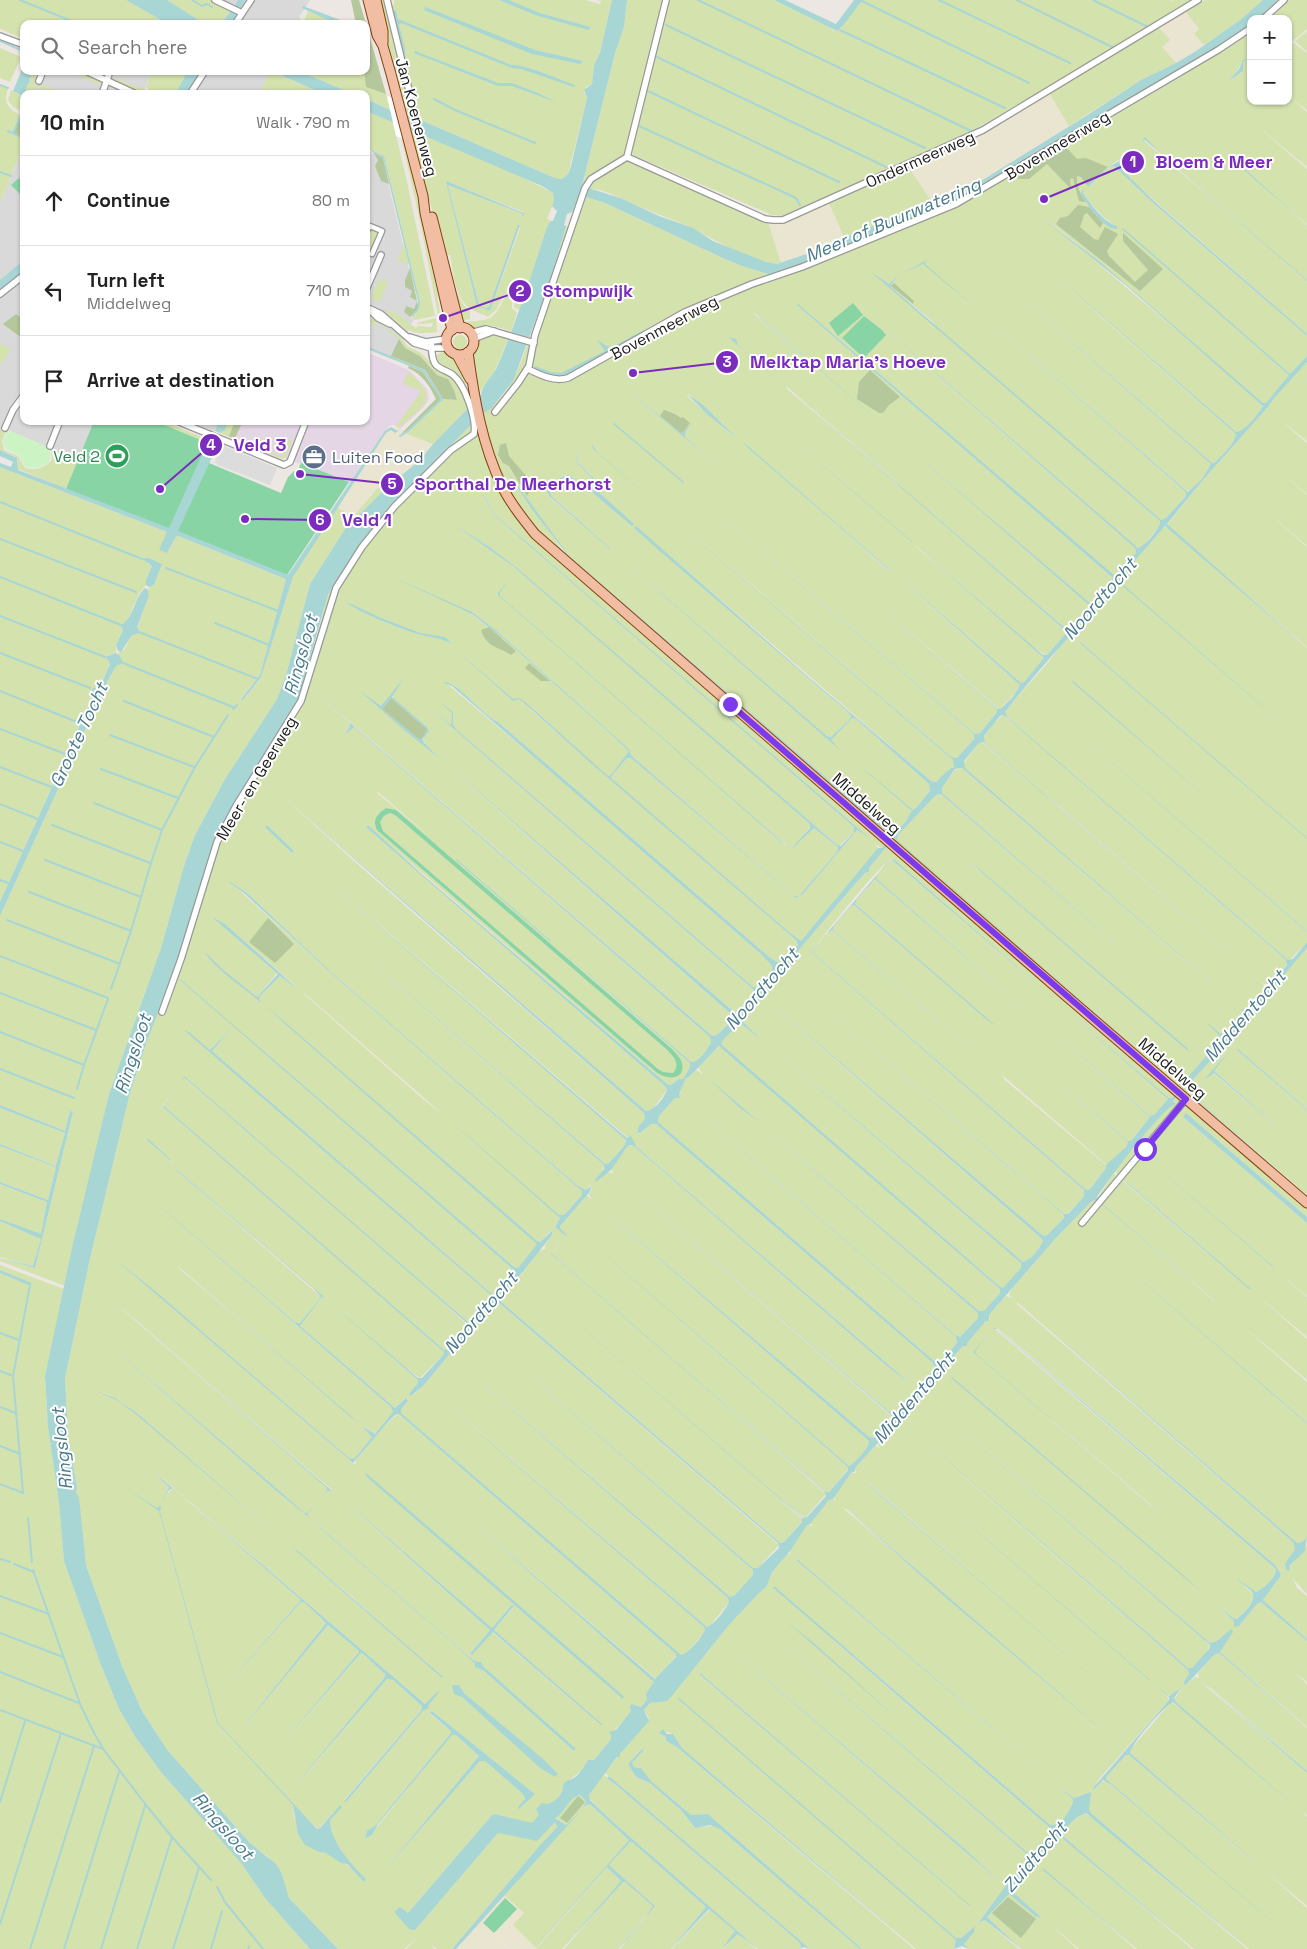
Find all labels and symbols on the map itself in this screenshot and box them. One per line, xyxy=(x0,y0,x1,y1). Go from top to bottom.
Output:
street label: Jan Koenenweg xyxy=(391,55,443,179)
street label: Bovenmeerweg xyxy=(1001,106,1114,185)
street label: Ondermeerweg xyxy=(862,126,978,193)
callout: Bloem & Meer xyxy=(1121,146,1283,179)
text: Bloem & Meer xyxy=(1155,150,1273,173)
text: 1 xyxy=(1130,152,1136,171)
water label: Meer of Buurwatering xyxy=(801,172,986,267)
callout: Stompwijk xyxy=(508,274,643,307)
text: Stompwijk xyxy=(543,279,633,302)
text: 2 xyxy=(516,281,525,300)
street label: Bovenmeerweg xyxy=(607,290,722,365)
callout: Melktap Maria's Hoeve xyxy=(715,345,956,378)
text: Melktap Maria's Hoeve xyxy=(750,350,946,373)
text: 3 xyxy=(722,352,732,371)
callout: Veld 3 xyxy=(199,428,297,461)
text: Veld 3 xyxy=(234,433,286,456)
text: 4 xyxy=(206,435,216,454)
sports icon: Veld 2 xyxy=(104,443,130,469)
office icon: Luiten Food xyxy=(301,444,327,470)
place label: Veld 2 xyxy=(53,446,100,467)
place label: Luiten Food xyxy=(332,447,423,468)
callout: Sporthal De Meerhorst xyxy=(380,467,622,500)
text: Sporthal De Meerhorst xyxy=(415,472,611,495)
text: 5 xyxy=(387,474,397,493)
callout: Veld 1 xyxy=(307,503,402,536)
text: Veld 1 xyxy=(342,508,392,531)
text: 6 xyxy=(315,510,325,529)
water label: Noordtocht xyxy=(1058,552,1143,644)
water label: Ringsloot xyxy=(278,610,323,698)
water label: Groote Tocht xyxy=(44,677,114,791)
route end xyxy=(719,693,742,716)
street label: Meer- en Geerweg xyxy=(211,713,302,844)
street label: Middelweg xyxy=(828,768,905,839)
water label: Noordtocht xyxy=(720,942,805,1034)
water label: Middentocht xyxy=(1199,964,1292,1066)
water label: Ringsloot xyxy=(109,1009,157,1097)
street label: Middelweg xyxy=(1134,1033,1211,1104)
route start xyxy=(1134,1138,1157,1161)
water label: Noordtocht xyxy=(439,1266,524,1358)
water label: Middentocht xyxy=(868,1346,961,1448)
water label: Ringsloot xyxy=(46,1405,77,1491)
water label: Ringsloot xyxy=(188,1787,260,1866)
water label: Zuidtocht xyxy=(998,1815,1073,1897)

